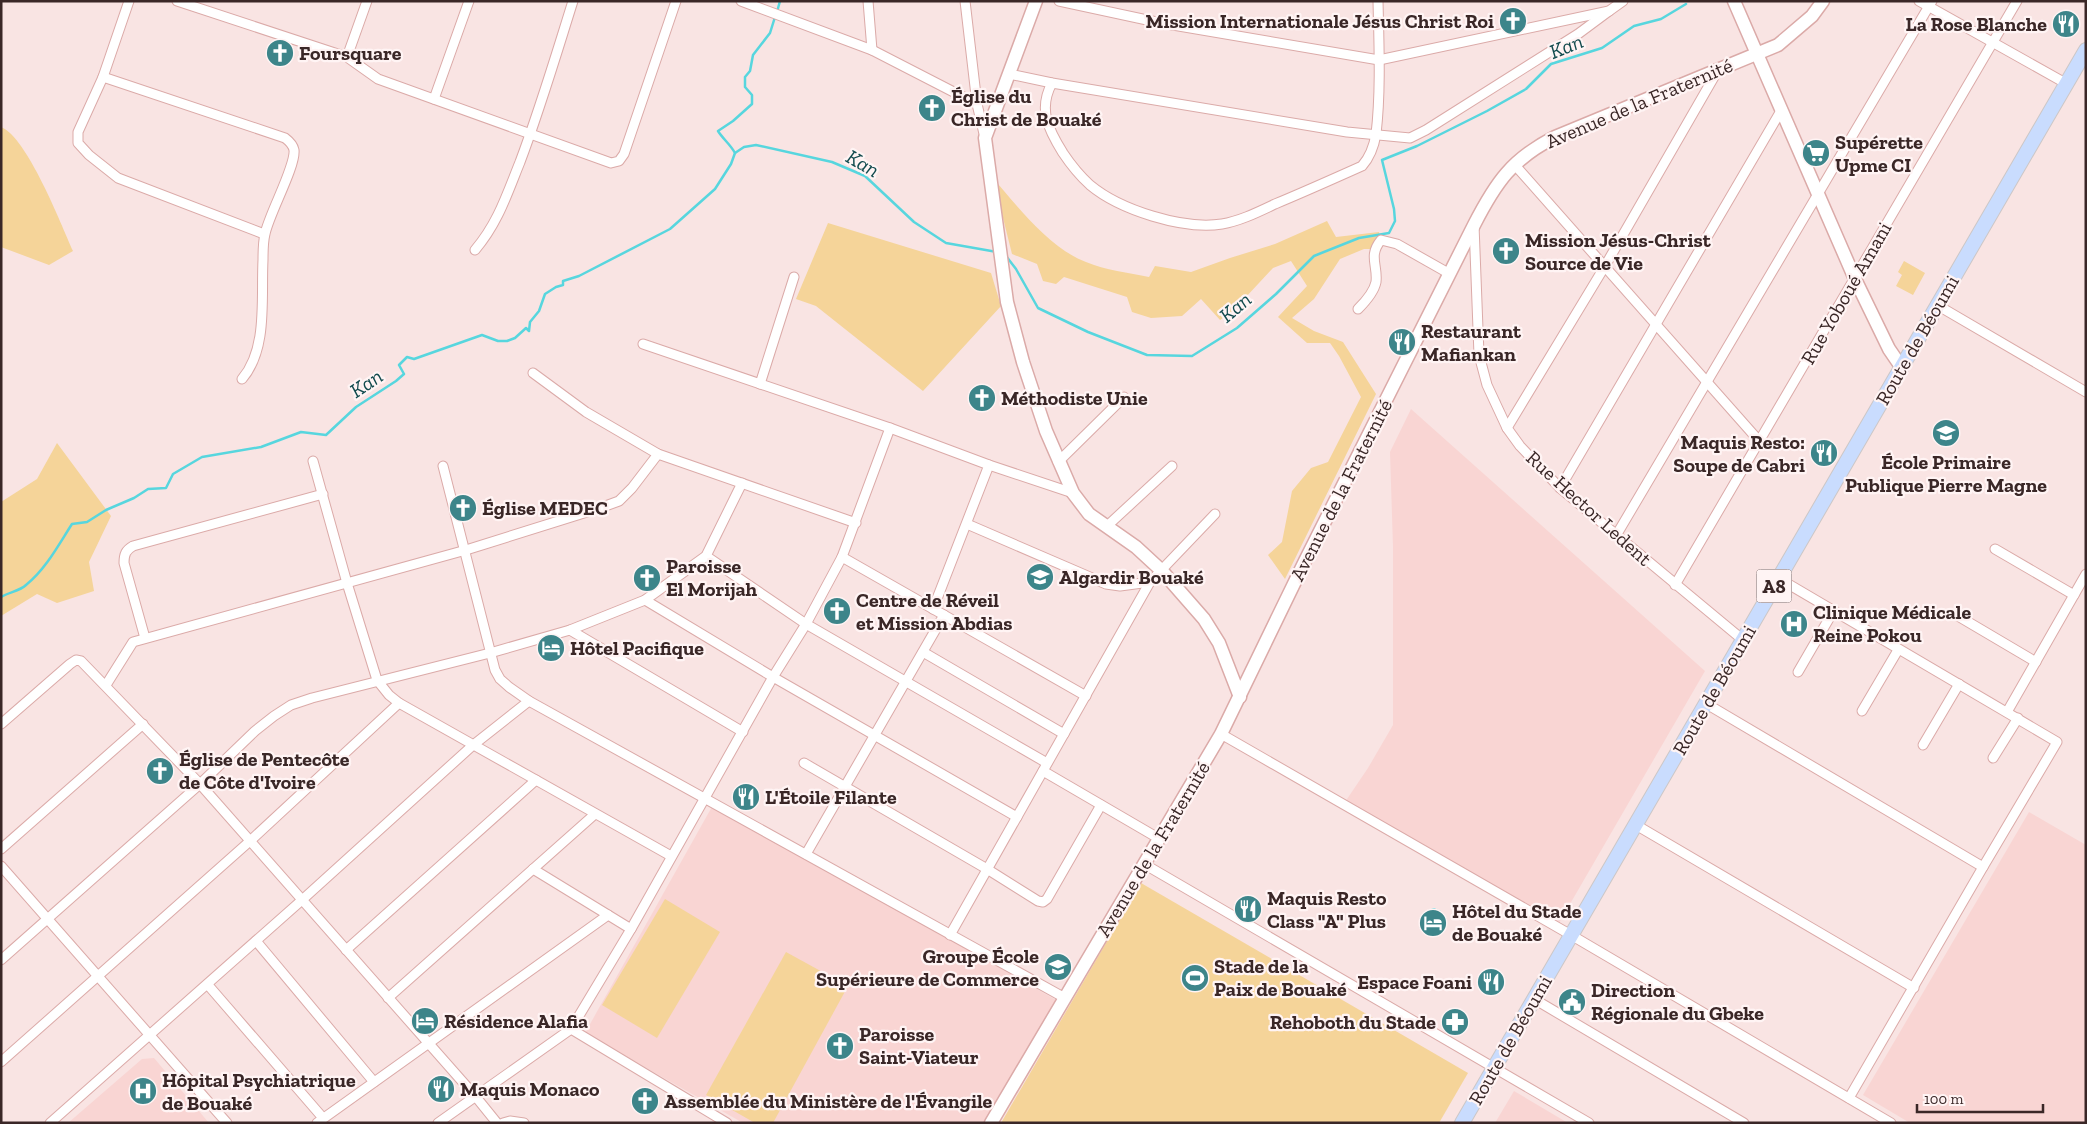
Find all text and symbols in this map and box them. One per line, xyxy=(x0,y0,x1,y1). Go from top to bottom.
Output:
church icon: Mission Internationale Jésus Christ Roi xyxy=(1498,6,1528,36)
place label: Mission Internationale Jésus Christ Roi xyxy=(1146,9,1494,33)
restaurant icon: La Rose Blanche xyxy=(2051,9,2081,39)
place label: La Rose Blanche xyxy=(1906,12,2047,36)
water label: Kan xyxy=(1545,28,1587,64)
church icon: Foursquare xyxy=(265,38,295,68)
place label: Foursquare xyxy=(299,41,402,65)
street label: Avenue de la Fraternité xyxy=(1542,53,1736,153)
place label: Église du Christ de Bouaké xyxy=(951,84,1102,131)
church icon: Église du Christ de Bouaké xyxy=(917,93,947,123)
place label: Supérette Upme CI xyxy=(1835,130,1923,177)
supermarket icon: Supérette Upme CI xyxy=(1801,138,1831,168)
water label: Kan xyxy=(842,144,884,182)
street label: Rue Yoboué Amani xyxy=(1796,217,1897,368)
place label: Mission Jésus-Christ Source de Vie xyxy=(1525,228,1712,275)
church icon: Mission Jésus-Christ Source de Vie xyxy=(1491,236,1521,266)
street label: Route de Béoumi xyxy=(1870,271,1964,409)
water label: Kan xyxy=(1214,286,1256,328)
place label: Restaurant Mafiankan xyxy=(1421,319,1522,366)
restaurant icon: Restaurant Mafiankan xyxy=(1387,327,1417,357)
water label: Kan xyxy=(345,363,387,403)
church icon: Méthodiste Unie xyxy=(967,383,997,413)
place label: Méthodiste Unie xyxy=(1001,386,1148,410)
street label: Avenue de la Fraternité xyxy=(1285,395,1397,585)
school or university icon: École Primaire Publique Pierre Magne xyxy=(1931,418,1961,448)
place label: Maquis Resto: Soupe de Cabri xyxy=(1673,430,1805,477)
restaurant icon: Maquis Resto: Soupe de Cabri xyxy=(1809,438,1839,468)
street label: Rue Hector Ledent xyxy=(1521,445,1657,571)
place label: École Primaire Publique Pierre Magne xyxy=(1845,450,2047,497)
church icon: Église MEDEC xyxy=(448,493,478,523)
place label: Église MEDEC xyxy=(482,496,608,520)
place label: Paroisse El Morijah xyxy=(666,554,758,601)
school or university icon: Algardir Bouaké xyxy=(1025,562,1055,592)
church icon: Paroisse El Morijah xyxy=(632,563,662,593)
place label: Algardir Bouaké xyxy=(1059,565,1204,589)
road number: A8 xyxy=(1756,570,1792,602)
place label: Centre de Réveil et Mission Abdias xyxy=(856,588,1012,635)
church icon: Centre de Réveil et Mission Abdias xyxy=(822,596,852,626)
place label: Clinique Médicale Reine Pokou xyxy=(1813,600,1971,647)
hospital icon: Clinique Médicale Reine Pokou xyxy=(1779,609,1809,639)
street label: Route de Béoumi xyxy=(1667,621,1761,759)
hotel icon: Hôtel Pacifique xyxy=(536,633,566,663)
place label: Hôtel Pacifique xyxy=(570,636,704,660)
place label: Église de Pentecôte de Côte d'Ivoire xyxy=(179,747,350,794)
church icon: Église de Pentecôte de Côte d'Ivoire xyxy=(145,756,175,786)
street label: Avenue de la Fraternité xyxy=(1091,757,1215,941)
restaurant icon: L'Étoile Filante xyxy=(731,782,761,812)
place label: L'Étoile Filante xyxy=(765,785,897,809)
place label: Maquis Resto Class "A" Plus xyxy=(1267,886,1387,933)
restaurant icon: Maquis Resto Class "A" Plus xyxy=(1233,894,1263,924)
place label: Hôtel du Stade de Bouaké xyxy=(1452,899,1582,946)
hotel icon: Hôtel du Stade de Bouaké xyxy=(1418,908,1448,938)
place label: Groupe École Supérieure de Commerce xyxy=(816,944,1039,991)
school or university icon: Groupe École Supérieure de Commerce xyxy=(1043,952,1073,982)
place label: Stade de la Paix de Bouaké xyxy=(1214,954,1347,1001)
sports icon: Stade de la Paix de Bouaké xyxy=(1180,963,1210,993)
restaurant icon: Espace Foani xyxy=(1476,967,1506,997)
place label: Espace Foani xyxy=(1357,970,1472,994)
street label: Route de Béoumi xyxy=(1463,971,1557,1109)
place label: Direction Régionale du Gbeke xyxy=(1591,978,1764,1025)
public building icon: Direction Régionale du Gbeke xyxy=(1557,987,1587,1017)
hotel icon: Résidence Alafia xyxy=(410,1006,440,1036)
pharmacy icon: Rehoboth du Stade xyxy=(1440,1007,1470,1037)
place label: Résidence Alafia xyxy=(444,1009,588,1033)
place label: Rehoboth du Stade xyxy=(1270,1010,1436,1034)
place label: Paroisse Saint-Viateur xyxy=(859,1022,979,1069)
church icon: Paroisse Saint-Viateur xyxy=(825,1031,855,1061)
place label: Hôpital Psychiatrique de Bouaké xyxy=(162,1068,356,1115)
restaurant icon: Maquis Monaco xyxy=(426,1074,456,1104)
hospital icon: Hôpital Psychiatrique de Bouaké xyxy=(128,1076,158,1106)
place label: Maquis Monaco xyxy=(460,1077,600,1101)
scale bar xyxy=(1917,1082,2043,1114)
church icon: Assemblée du Ministère de l'Évangile xyxy=(630,1086,660,1116)
place label: Assemblée du Ministère de l'Évangile xyxy=(664,1089,993,1113)
text: 100 m xyxy=(1924,1090,1963,1108)

